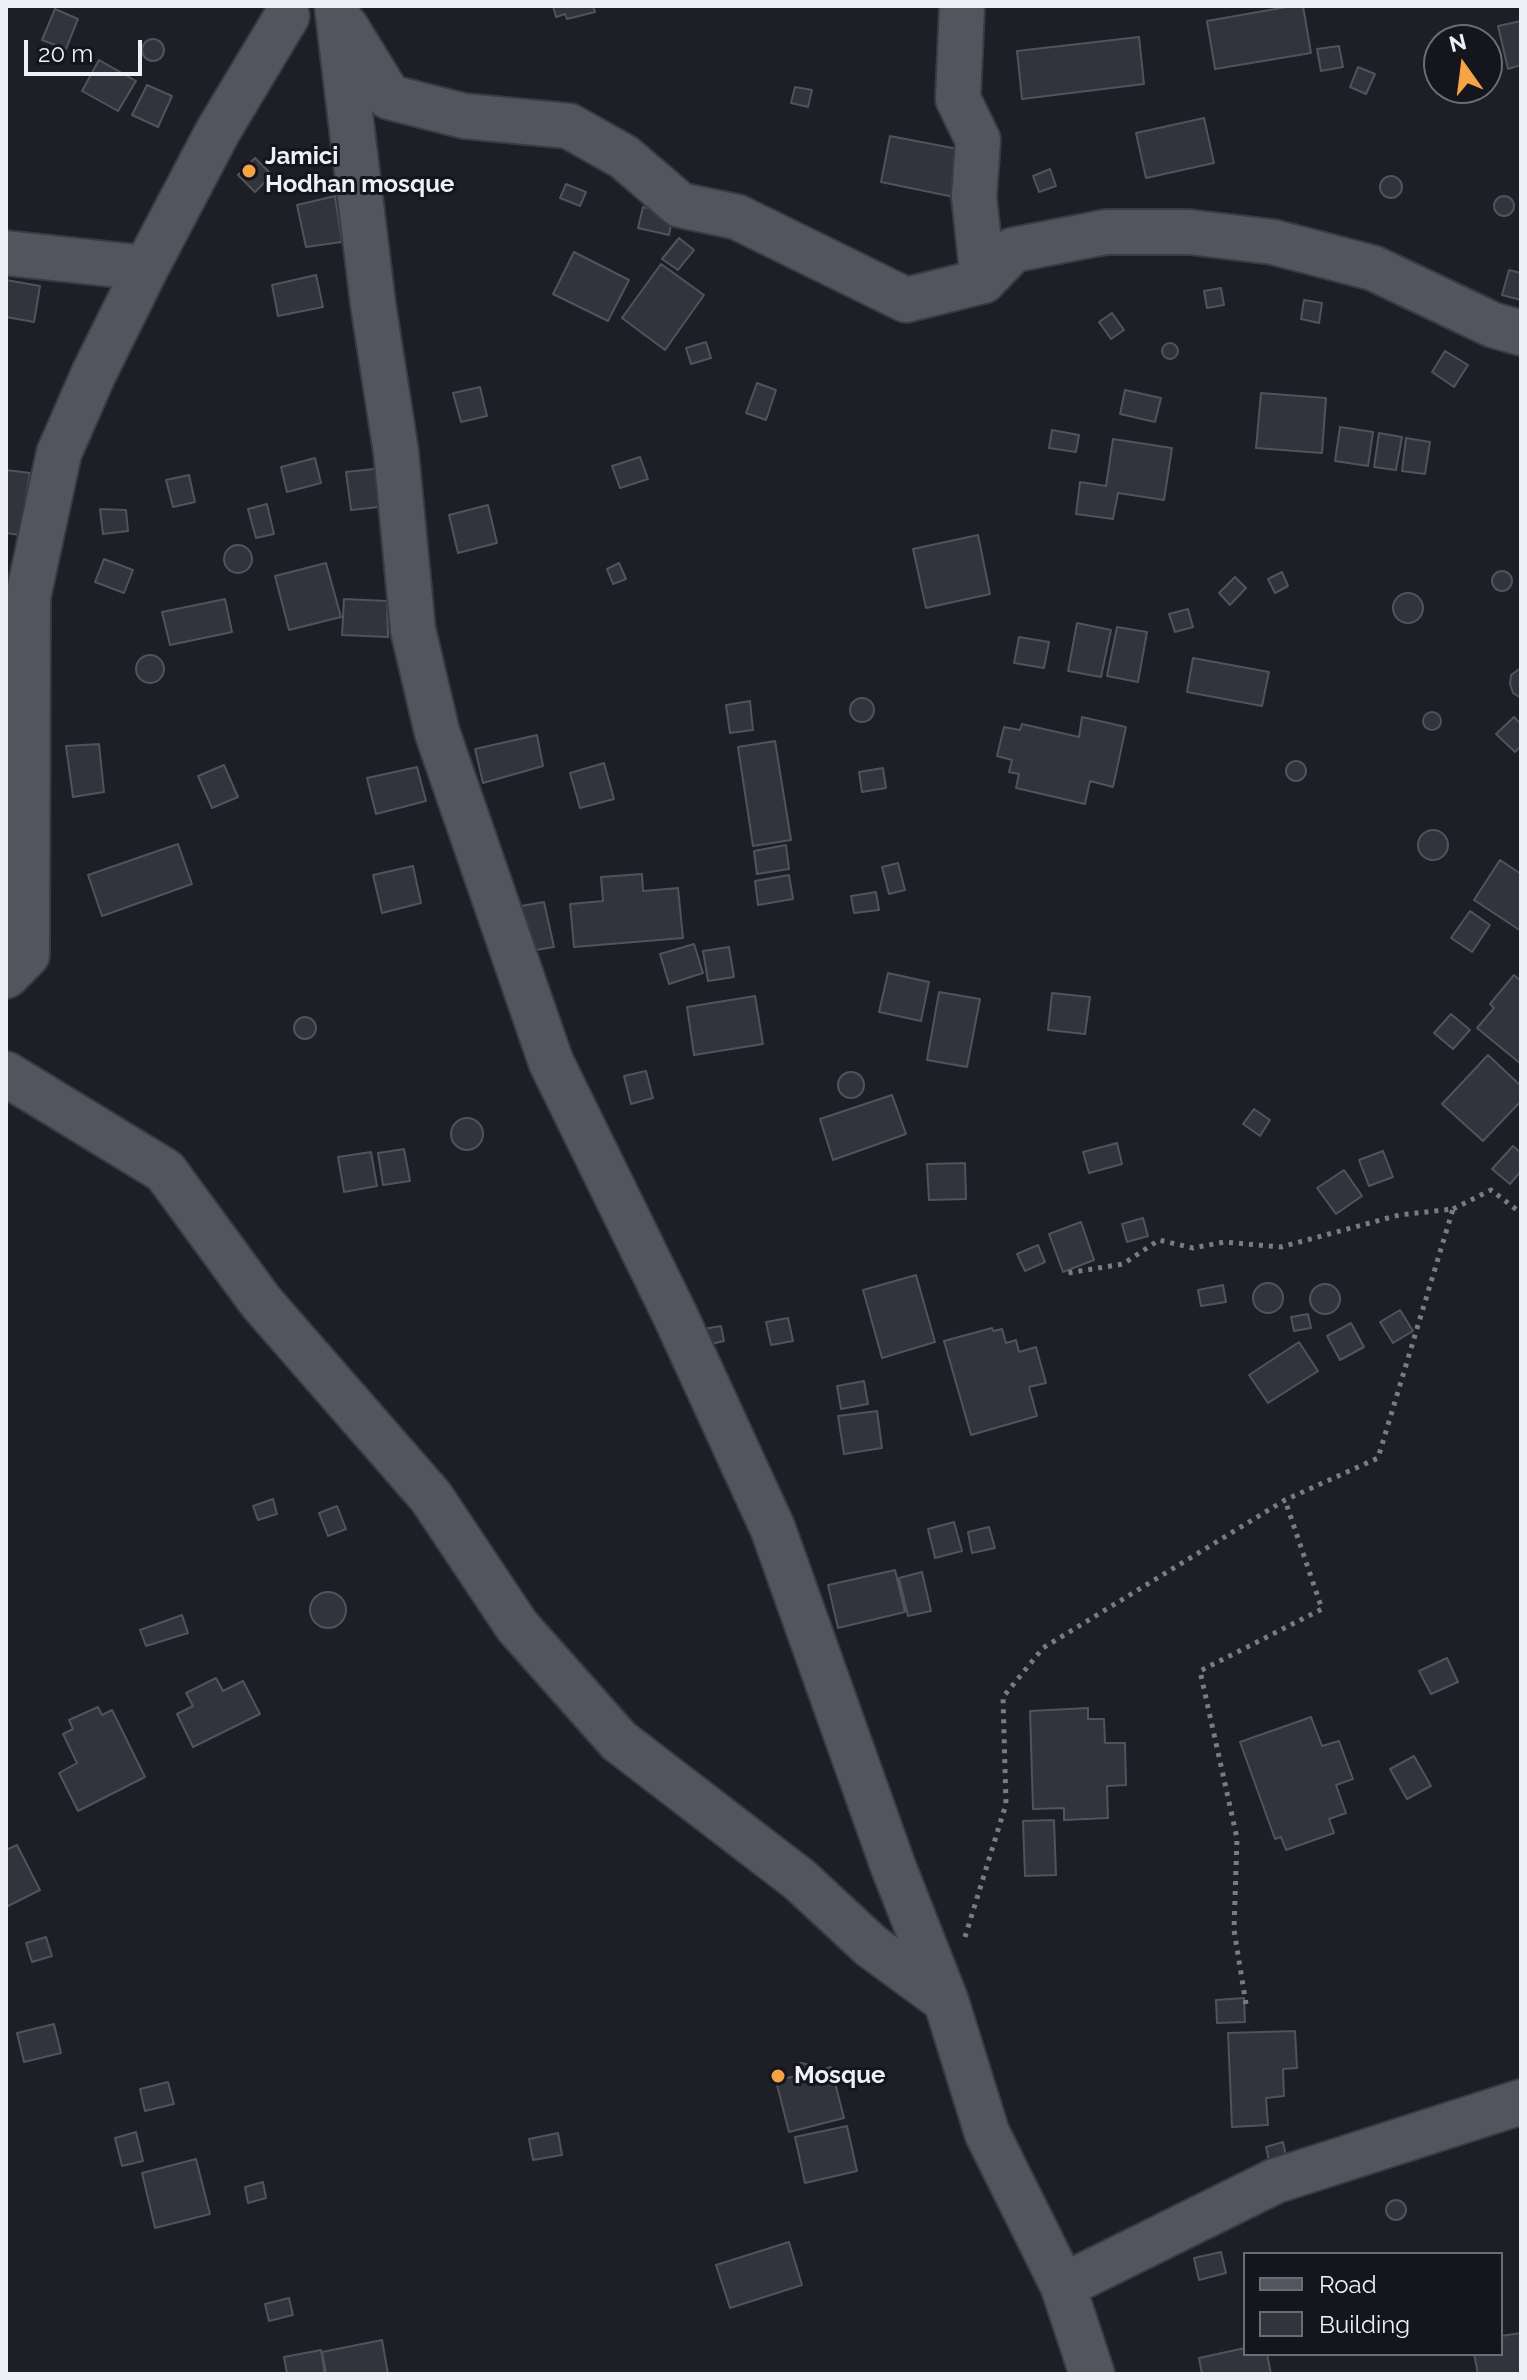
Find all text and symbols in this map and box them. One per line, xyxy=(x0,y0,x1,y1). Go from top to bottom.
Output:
scale bar xyxy=(28,24,146,74)
north arrow xyxy=(1423,24,1503,104)
text: N xyxy=(1446,28,1469,57)
text: 20 m xyxy=(38,39,93,68)
place label: Jamici Hodhan mosque xyxy=(265,143,454,199)
marker: Jamici Hodhan mosque xyxy=(240,162,258,180)
place label: Mosque xyxy=(794,2062,885,2090)
marker: Mosque xyxy=(769,2067,787,2085)
legend xyxy=(1243,2252,1503,2356)
text: Road xyxy=(1319,2270,1377,2299)
text: Building xyxy=(1319,2310,1410,2339)

